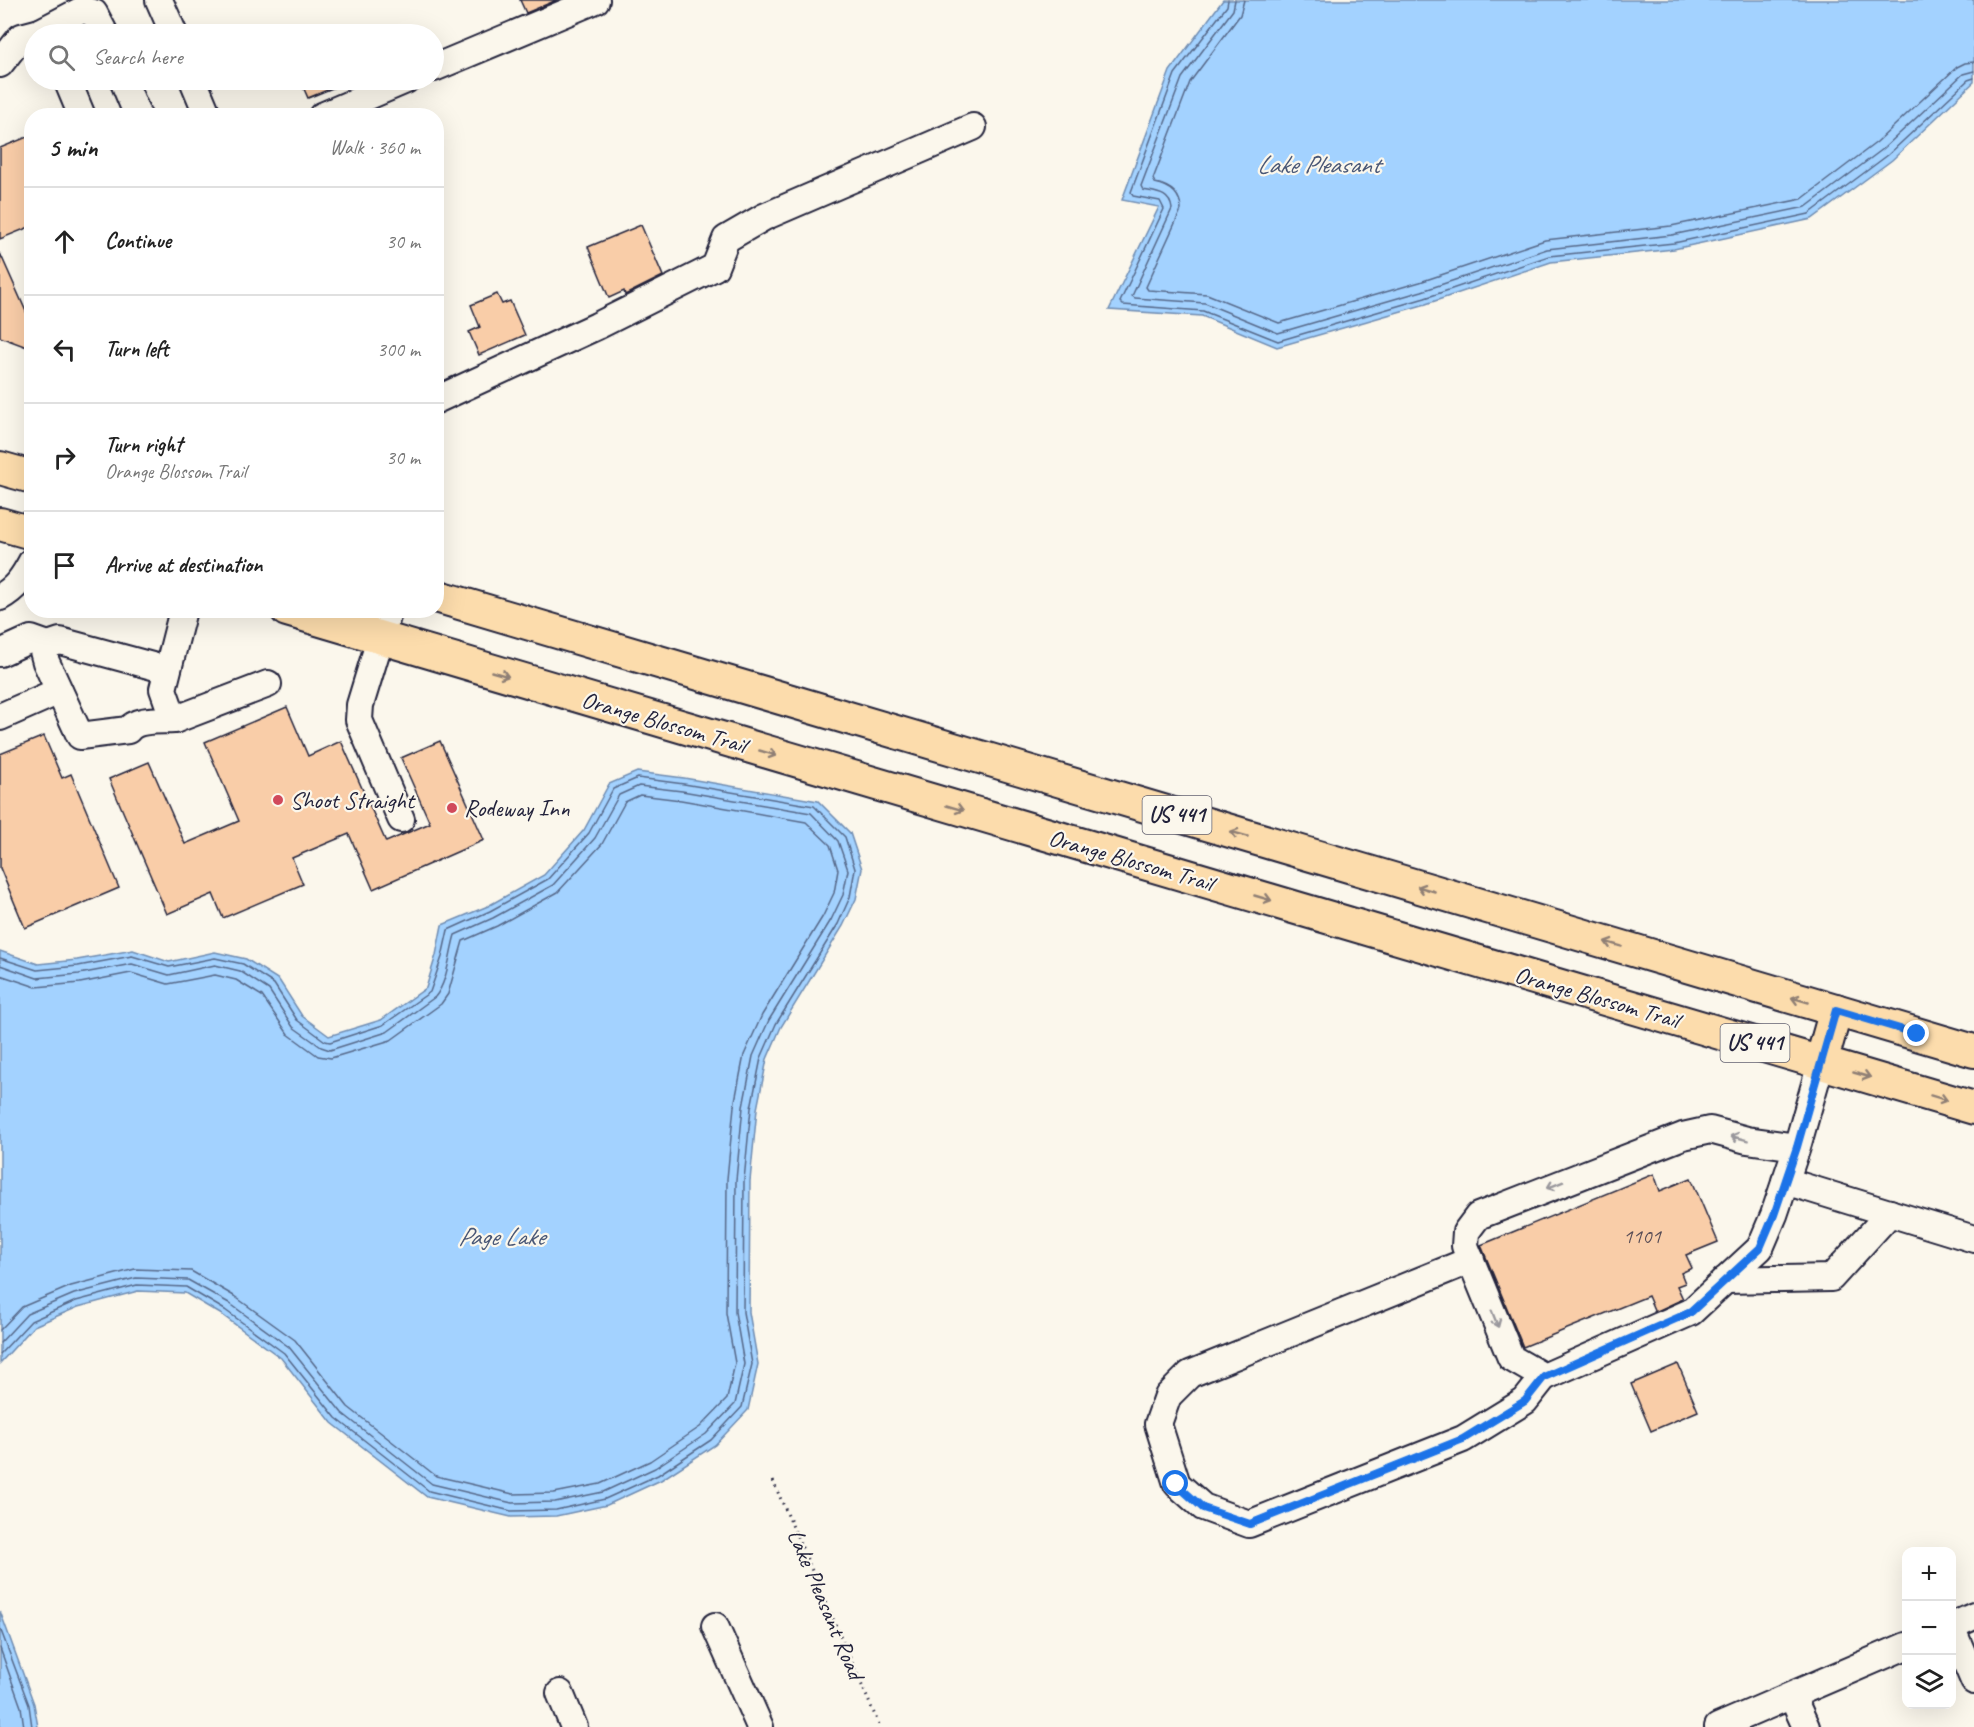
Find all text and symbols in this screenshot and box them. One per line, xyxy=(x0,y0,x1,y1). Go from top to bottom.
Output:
search box xyxy=(24,24,444,90)
icon: search xyxy=(45,41,78,74)
text: Search here xyxy=(93,43,183,71)
text: 5 min xyxy=(48,131,97,164)
text: Walk · 360 m xyxy=(330,135,420,160)
water label: Lake Pleasant xyxy=(1257,148,1385,181)
icon: ahead xyxy=(48,225,81,258)
text: Continue xyxy=(105,227,171,255)
text: 30 m xyxy=(386,229,420,254)
icon: left xyxy=(48,333,81,366)
text: Turn left xyxy=(105,335,169,363)
text: 300 m xyxy=(377,337,420,362)
text: Turn right xyxy=(105,431,182,459)
icon: right xyxy=(48,441,81,474)
text: 30 m xyxy=(386,445,420,470)
text: Orange Blossom Trail xyxy=(105,459,246,484)
icon: arrive xyxy=(48,549,81,582)
text: Arrive at destination xyxy=(105,551,262,579)
one-way arrow xyxy=(490,669,509,680)
street label: Orange Blossom Trail xyxy=(578,684,754,761)
one-way arrow xyxy=(758,748,777,759)
place label: Shoot Straight xyxy=(290,785,416,815)
marker: Shoot Straight xyxy=(271,793,285,807)
place label: Rodeway Inn xyxy=(464,793,570,823)
road number: US 441 xyxy=(1142,796,1212,834)
marker: Rodeway Inn xyxy=(445,801,459,815)
one-way arrow xyxy=(945,803,964,814)
street label: Orange Blossom Trail xyxy=(1045,822,1221,899)
one-way arrow xyxy=(1230,828,1249,839)
one-way arrow xyxy=(1417,883,1436,894)
one-way arrow xyxy=(1253,893,1272,905)
one-way arrow xyxy=(1604,938,1623,949)
street label: Orange Blossom Trail xyxy=(1511,959,1687,1036)
one-way arrow xyxy=(1791,994,1810,1005)
route end xyxy=(1903,1020,1929,1046)
road number: US 441 xyxy=(1720,1024,1790,1062)
one-way arrow xyxy=(1852,1070,1871,1081)
one-way arrow xyxy=(1929,1093,1948,1104)
one-way arrow xyxy=(1730,1132,1749,1143)
one-way arrow xyxy=(1546,1181,1565,1192)
water label: Page Lake xyxy=(458,1220,549,1253)
house number: 1101 xyxy=(1623,1223,1662,1249)
one-way arrow xyxy=(1490,1309,1501,1327)
route start xyxy=(1162,1470,1188,1496)
street label: Lake Pleasant Road xyxy=(781,1524,872,1687)
map controls xyxy=(1902,1547,1956,1709)
button: + xyxy=(1902,1547,1956,1601)
button: − xyxy=(1902,1601,1956,1655)
button: layers xyxy=(1902,1655,1956,1709)

